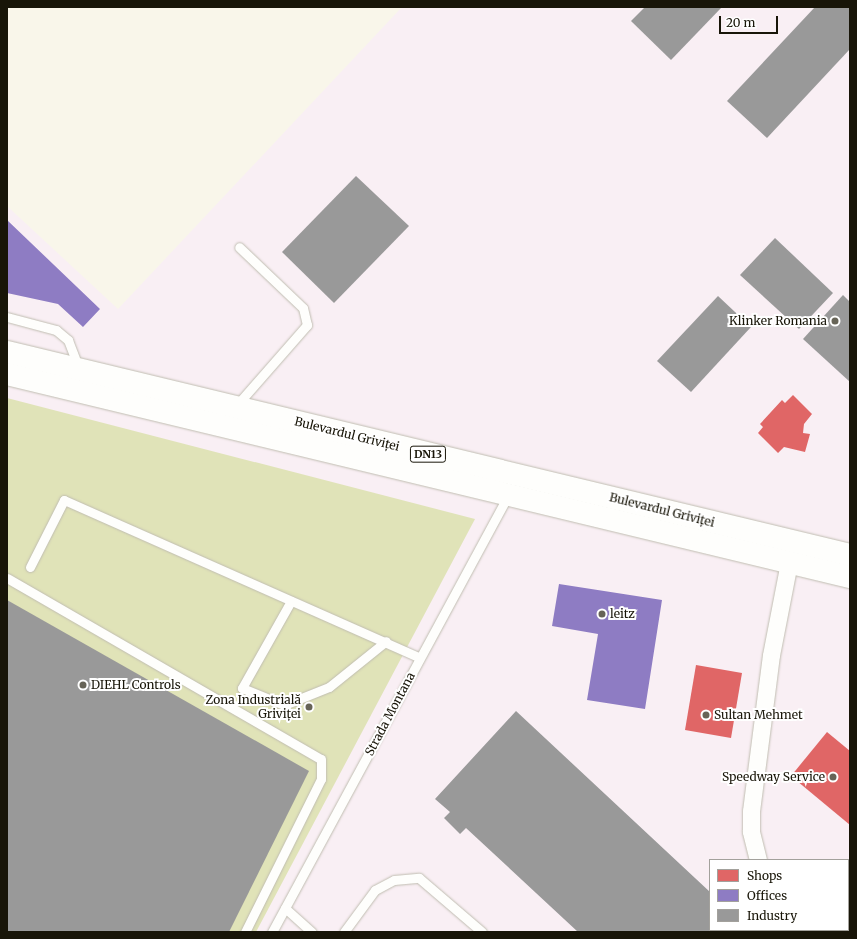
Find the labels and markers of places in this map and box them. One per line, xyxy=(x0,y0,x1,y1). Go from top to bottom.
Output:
place label: Klinker Romania xyxy=(729,314,827,328)
marker: Klinker Romania xyxy=(830,316,840,326)
place label: leitz xyxy=(610,607,635,621)
marker: leitz xyxy=(597,609,607,619)
place label: DIEHL Controls xyxy=(91,678,181,692)
marker: DIEHL Controls xyxy=(78,680,88,690)
place label: Zona Industrială Griviței xyxy=(205,693,301,721)
marker: Zona Industrială Griviței xyxy=(304,702,314,712)
place label: Sultan Mehmet xyxy=(714,708,803,722)
marker: Sultan Mehmet xyxy=(701,710,711,720)
place label: Speedway Service xyxy=(722,770,825,784)
marker: Speedway Service xyxy=(828,772,838,782)

